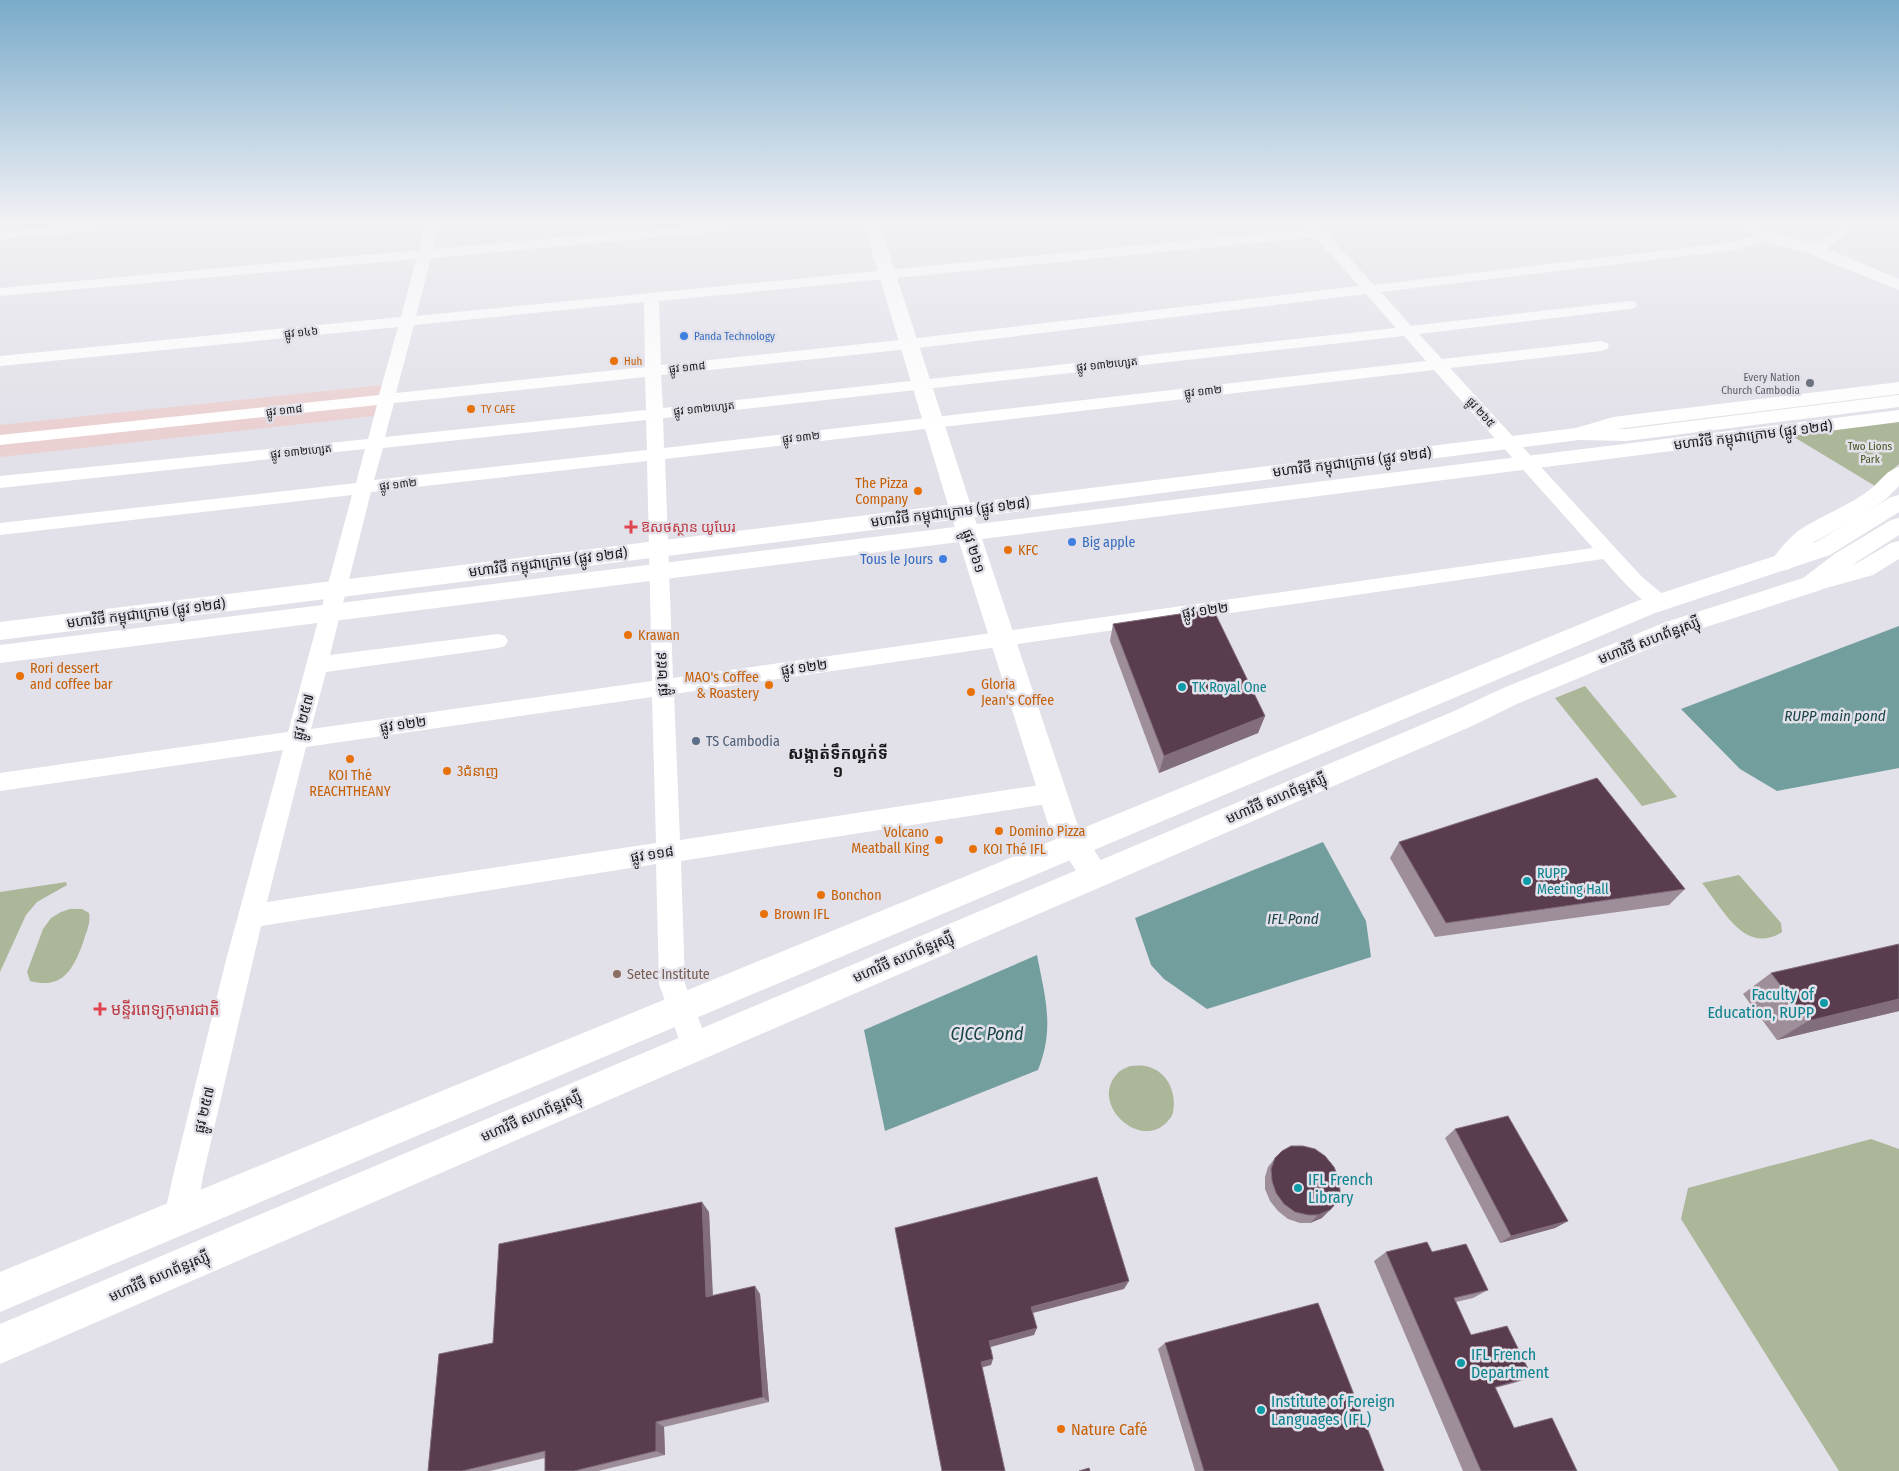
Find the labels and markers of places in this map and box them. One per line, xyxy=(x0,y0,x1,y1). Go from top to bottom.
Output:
marker: Panda Technology xyxy=(678,330,690,342)
place label: Panda Technology xyxy=(694,330,775,343)
marker: Huh xyxy=(608,355,620,367)
place label: Huh xyxy=(624,355,642,368)
place label: Every Nation Church Cambodia xyxy=(1721,371,1800,397)
marker: Every Nation Church Cambodia xyxy=(1804,377,1816,389)
marker: TY CAFE xyxy=(465,403,477,415)
place label: TY CAFE xyxy=(481,403,516,416)
place label: The Pizza Company xyxy=(855,475,909,508)
marker: The Pizza Company xyxy=(912,485,924,497)
place label: ឱសថស្ថាន យូឃែរ xyxy=(641,519,736,536)
marker: ឱសថស្ថាន យូឃែរ xyxy=(625,521,637,533)
place label: Big apple xyxy=(1082,534,1135,551)
marker: Big apple xyxy=(1066,536,1078,548)
place label: KFC xyxy=(1018,542,1038,559)
marker: KFC xyxy=(1002,544,1014,556)
place label: Tous le Jours xyxy=(860,551,933,568)
marker: Tous le Jours xyxy=(937,553,949,565)
place label: Krawan xyxy=(638,627,680,644)
marker: Krawan xyxy=(622,629,634,641)
place label: Rori dessert and coffee bar xyxy=(30,660,113,693)
place label: MAO's Coffee & Roastery xyxy=(685,669,760,702)
marker: Rori dessert and coffee bar xyxy=(14,670,26,682)
place label: Gloria Jean's Coffee xyxy=(981,676,1054,709)
marker: MAO's Coffee & Roastery xyxy=(763,679,775,691)
place label: TK Royal One xyxy=(1192,679,1267,696)
marker: TK Royal One xyxy=(1176,681,1188,693)
marker: Gloria Jean's Coffee xyxy=(965,686,977,698)
place label: TS Cambodia xyxy=(706,733,780,750)
marker: TS Cambodia xyxy=(690,735,702,747)
marker: KOI Thé REACHTHEANY xyxy=(344,753,356,765)
place label: 3ជំនាញ xyxy=(457,763,498,780)
marker: 3ជំនាញ xyxy=(441,765,453,777)
place label: KOI Thé REACHTHEANY xyxy=(309,767,391,800)
place label: Domino Pizza xyxy=(1009,823,1086,840)
place label: Volcano Meatball King xyxy=(851,824,929,857)
marker: Domino Pizza xyxy=(993,825,1005,837)
marker: Volcano Meatball King xyxy=(933,834,945,846)
place label: KOI Thé IFL xyxy=(983,841,1046,858)
marker: KOI Thé IFL xyxy=(967,843,979,855)
place label: RUPP Meeting Hall xyxy=(1537,865,1609,898)
marker: RUPP Meeting Hall xyxy=(1521,875,1533,887)
place label: Bonchon xyxy=(831,887,882,904)
marker: Bonchon xyxy=(815,889,827,901)
place label: Brown IFL xyxy=(774,906,829,923)
marker: Brown IFL xyxy=(758,908,770,920)
place label: Setec Institute xyxy=(627,966,710,983)
marker: Setec Institute xyxy=(611,968,623,980)
place label: Faculty of Education, RUPP xyxy=(1707,985,1815,1022)
marker: Faculty of Education, RUPP xyxy=(1818,997,1830,1009)
place label: មន្ទីរពេទ្យកុមារជាតិ xyxy=(111,999,220,1020)
marker: មន្ទីរពេទ្យកុមារជាតិ xyxy=(93,1002,107,1016)
place label: IFL French Library xyxy=(1308,1170,1373,1207)
marker: IFL French Library xyxy=(1292,1182,1304,1194)
place label: IFL French Department xyxy=(1471,1345,1550,1382)
marker: IFL French Department xyxy=(1455,1357,1467,1369)
place label: Institute of Foreign Languages (IFL) xyxy=(1271,1392,1395,1429)
marker: Institute of Foreign Languages (IFL) xyxy=(1255,1404,1267,1416)
place label: Nature Café xyxy=(1071,1420,1147,1439)
marker: Nature Café xyxy=(1055,1423,1067,1435)

